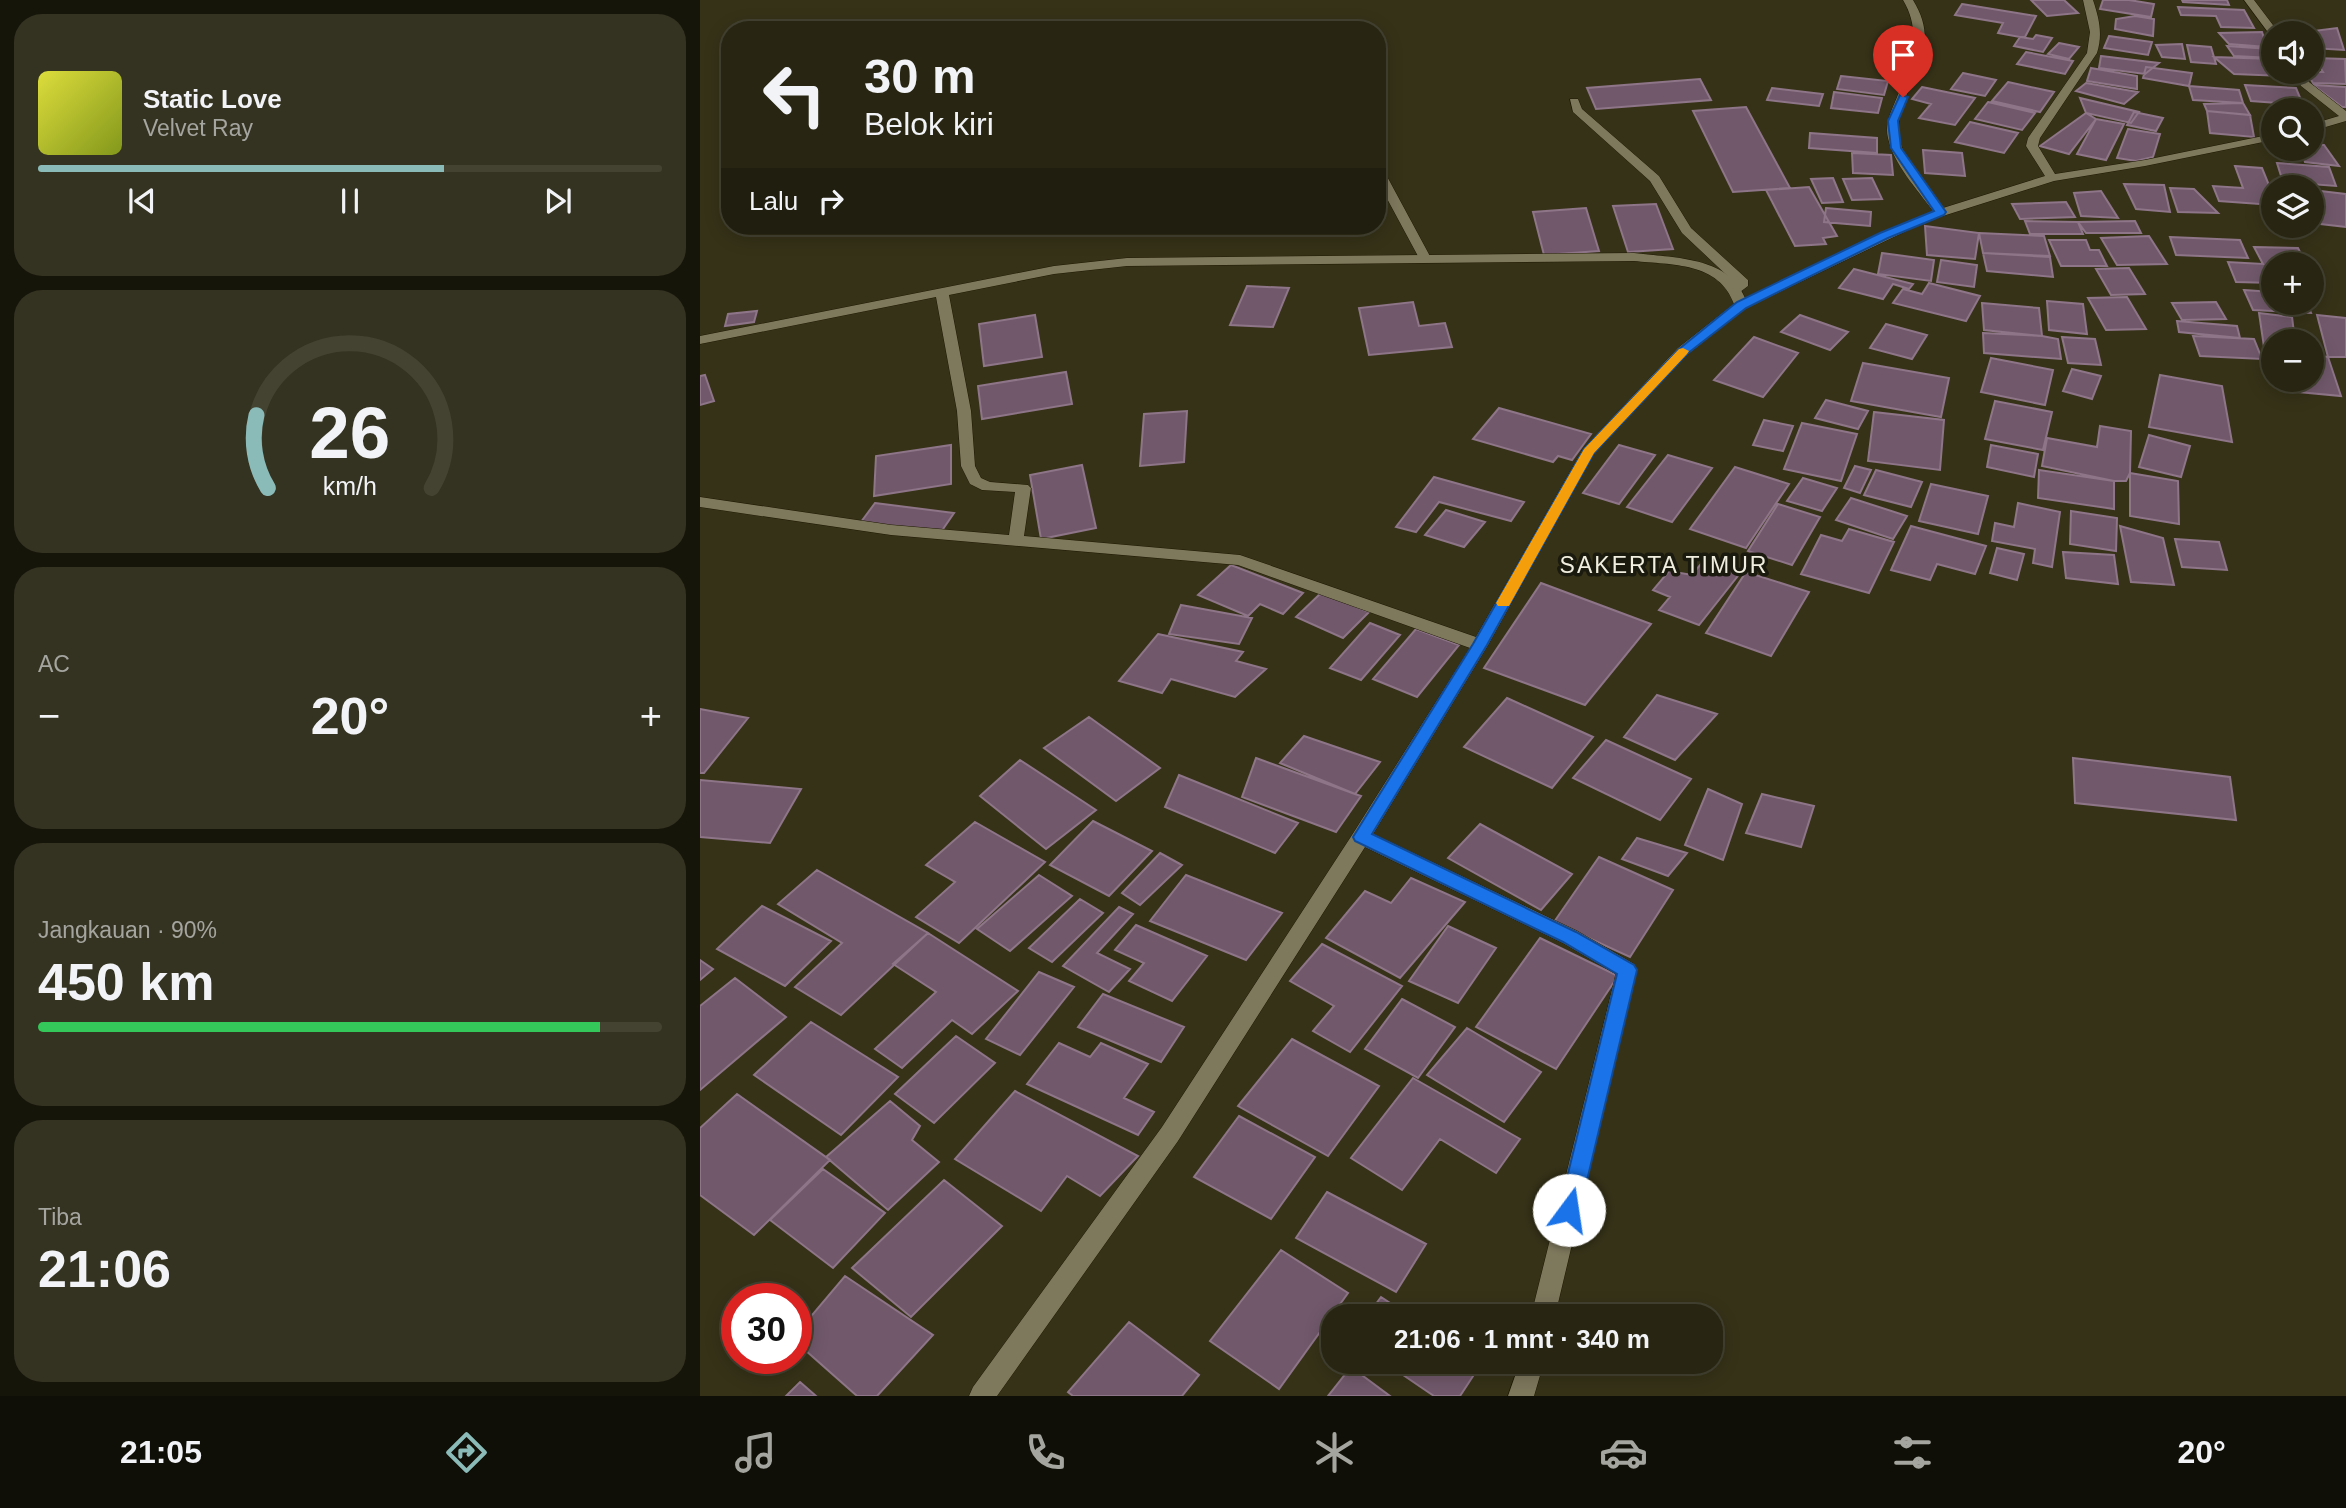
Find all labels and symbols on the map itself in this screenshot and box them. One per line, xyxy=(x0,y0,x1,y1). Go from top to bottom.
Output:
pin xyxy=(1873,25,1933,97)
district label: SAKERTA TIMUR xyxy=(1560,552,1768,578)
position arrow xyxy=(1532,1173,1606,1247)
speed limit sign: 30 xyxy=(721,1283,812,1374)

